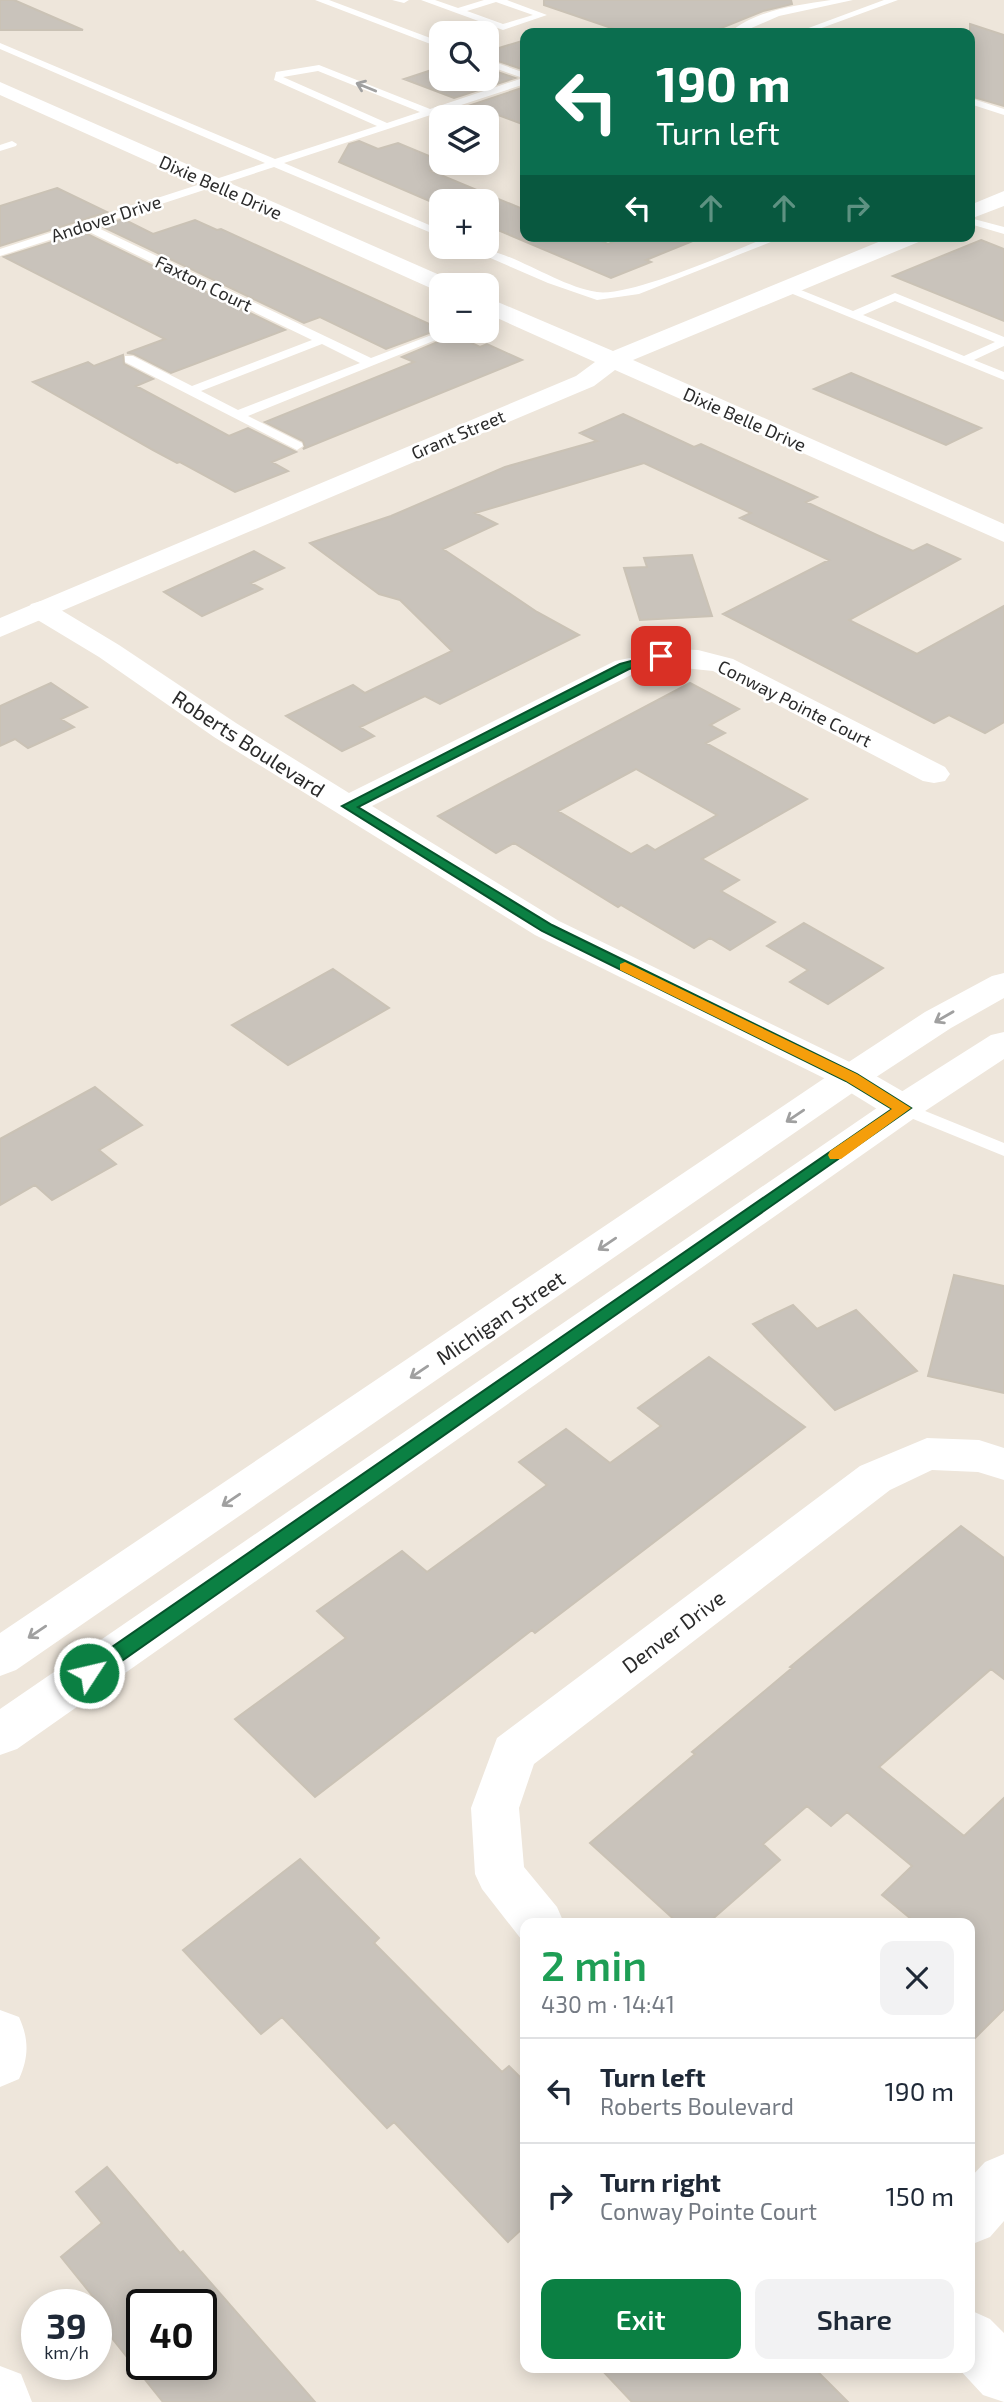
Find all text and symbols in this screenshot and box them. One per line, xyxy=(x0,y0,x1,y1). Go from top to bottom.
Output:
map controls xyxy=(429,21,499,343)
button: search xyxy=(429,21,499,91)
text: 190 m xyxy=(656,53,791,112)
icon: left xyxy=(541,56,632,147)
one-way arrow xyxy=(355,80,377,93)
button: layers xyxy=(429,105,499,175)
text: Turn left xyxy=(656,113,780,151)
street label: Dixie Belle Drive xyxy=(156,150,286,224)
button: + xyxy=(429,189,499,259)
icon: left xyxy=(619,189,657,227)
icon: ahead xyxy=(692,189,730,227)
icon: ahead xyxy=(765,189,803,227)
icon: right xyxy=(838,189,876,227)
street label: Andover Drive xyxy=(48,190,164,246)
street label: Faxton Court xyxy=(152,250,256,316)
button: − xyxy=(429,273,499,343)
street label: Dixie Belle Drive xyxy=(680,382,810,456)
street label: Grant Street xyxy=(408,404,508,464)
pin xyxy=(631,626,691,686)
icon: arrive xyxy=(642,637,680,675)
street label: Conway Pointe Court xyxy=(714,655,876,751)
street label: Roberts Boulevard xyxy=(168,684,330,802)
one-way arrow xyxy=(935,1010,955,1024)
one-way arrow xyxy=(786,1109,805,1123)
one-way arrow xyxy=(598,1237,617,1251)
street label: Michigan Street xyxy=(431,1265,569,1369)
one-way arrow xyxy=(410,1365,429,1379)
one-way arrow xyxy=(222,1493,241,1507)
street label: Denver Drive xyxy=(617,1584,729,1678)
one-way arrow xyxy=(28,1624,47,1639)
position arrow xyxy=(52,1636,126,1710)
text: 2 min xyxy=(541,1939,647,1989)
button: close xyxy=(880,1941,954,2015)
text: 430 m · 14:41 xyxy=(541,1990,675,2018)
text: Turn left xyxy=(600,2061,706,2092)
icon: left xyxy=(541,2072,579,2110)
text: 190 m xyxy=(885,2075,954,2106)
text: Roberts Boulevard xyxy=(600,2092,794,2120)
text: Turn right xyxy=(600,2166,721,2197)
icon: right xyxy=(541,2177,579,2215)
text: 150 m xyxy=(885,2180,954,2211)
text: Conway Pointe Court xyxy=(600,2197,817,2225)
button: Exit xyxy=(541,2279,741,2359)
button: Share xyxy=(755,2279,954,2359)
speed limit sign: 40 xyxy=(126,2289,217,2380)
text: 39 xyxy=(46,2304,87,2346)
text: km/h xyxy=(44,2341,89,2363)

